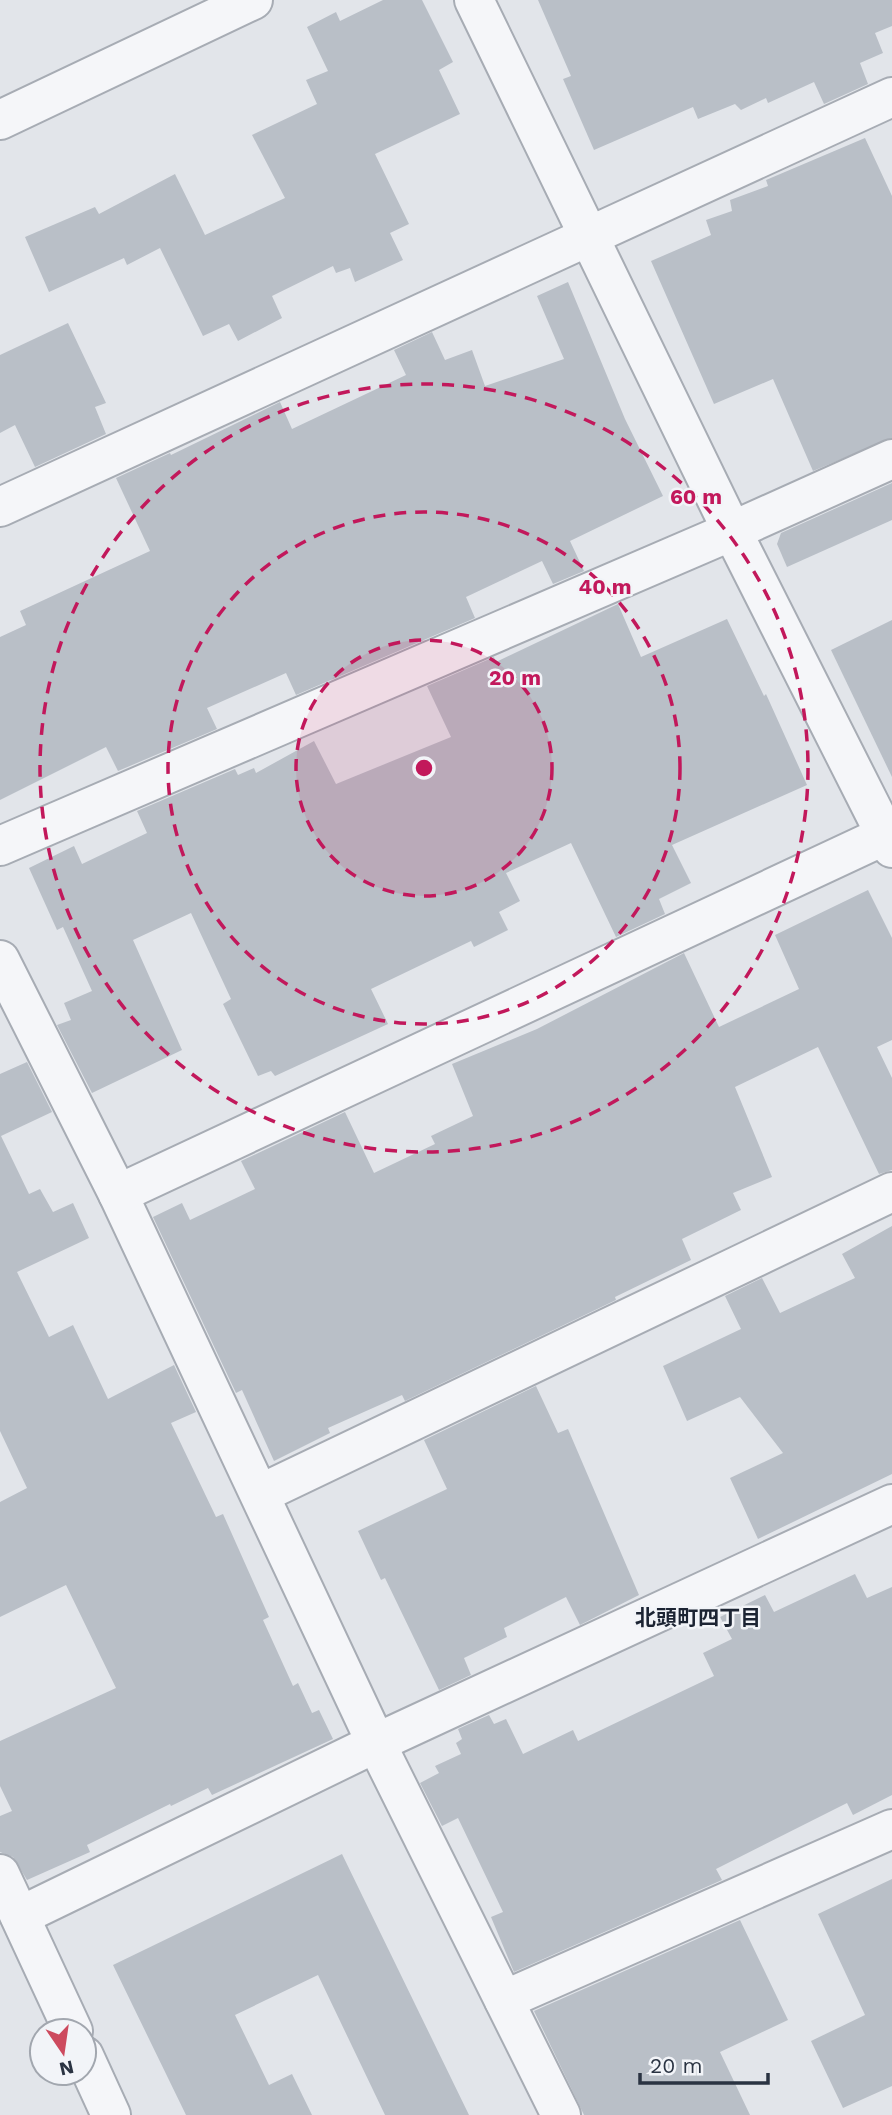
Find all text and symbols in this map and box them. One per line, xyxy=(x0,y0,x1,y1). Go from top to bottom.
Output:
text: 60 m xyxy=(670,484,722,509)
text: 40 m xyxy=(579,574,631,599)
text: 20 m xyxy=(489,665,541,690)
centre of rings xyxy=(412,756,436,780)
district label: 北頭町四丁目 xyxy=(635,1605,761,1630)
north arrow xyxy=(28,2017,98,2087)
scale bar xyxy=(640,2042,768,2086)
text: 20 m xyxy=(650,2053,702,2078)
text: N xyxy=(57,2055,76,2081)

